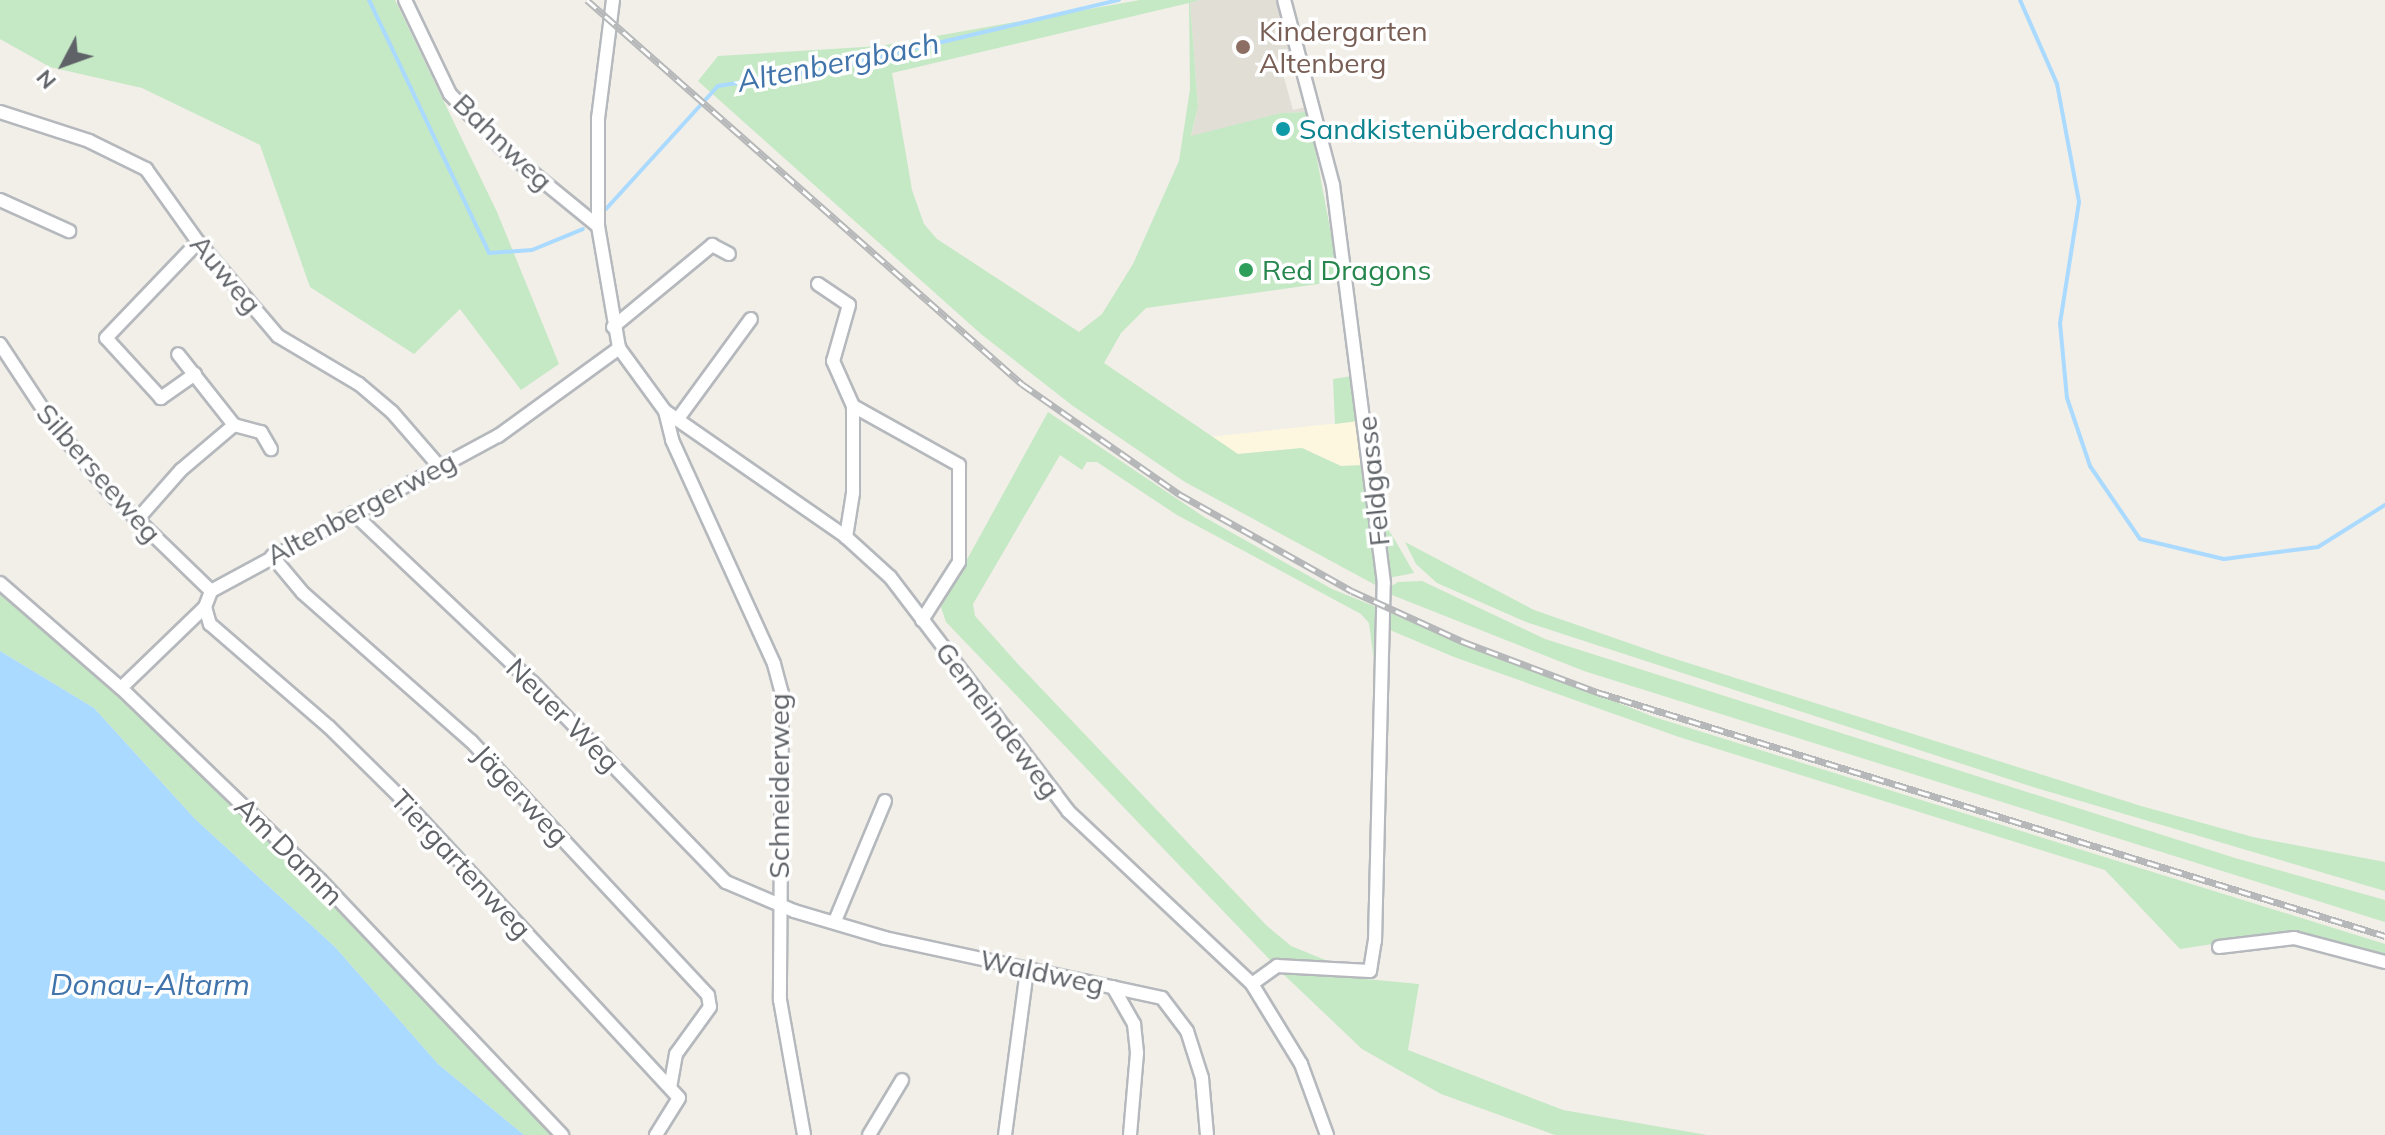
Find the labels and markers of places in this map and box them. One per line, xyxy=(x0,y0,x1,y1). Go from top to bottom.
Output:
place label: Kindergarten Altenberg xyxy=(1259,14,1428,80)
marker: Kindergarten Altenberg xyxy=(1234,38,1252,56)
place label: Sandkistenüberdachung xyxy=(1299,112,1614,146)
marker: Sandkistenüberdachung xyxy=(1274,120,1292,138)
place label: Red Dragons xyxy=(1262,253,1431,287)
marker: Red Dragons xyxy=(1237,261,1255,279)

